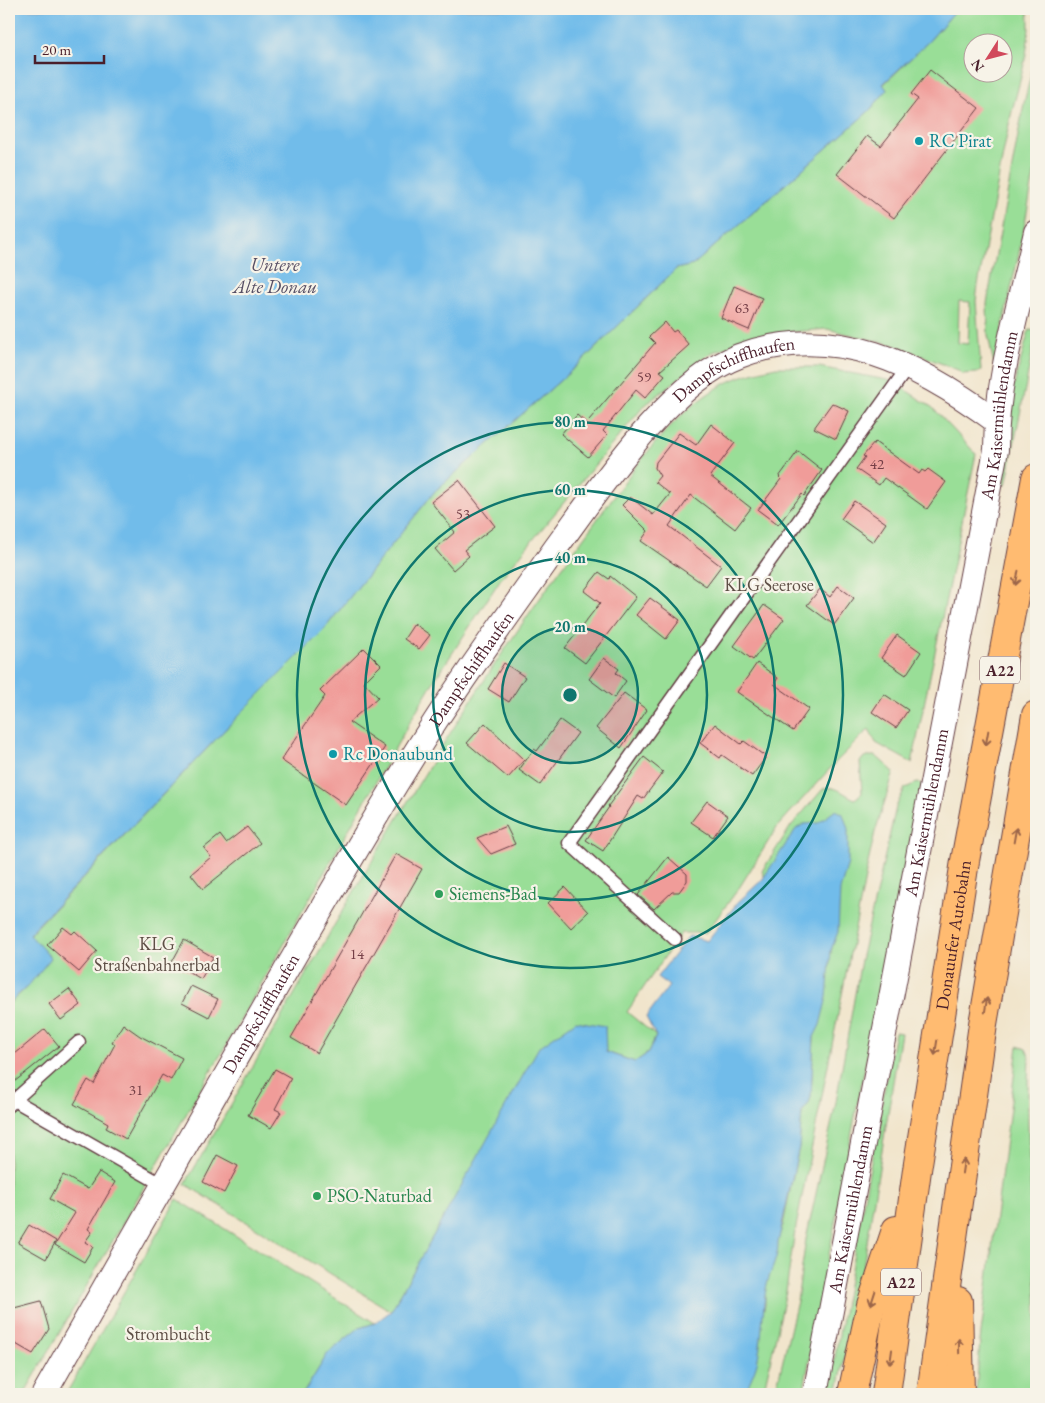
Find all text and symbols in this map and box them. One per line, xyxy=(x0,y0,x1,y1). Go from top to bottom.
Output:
scale bar xyxy=(35,32,104,64)
north arrow xyxy=(962,32,1012,82)
text: 20 m xyxy=(42,40,71,59)
text: N xyxy=(966,55,988,76)
place label: RC Pirat xyxy=(929,129,992,152)
marker: RC Pirat xyxy=(913,135,925,147)
water label: Untere Alte Donau xyxy=(231,252,317,299)
house number: 63 xyxy=(735,298,749,317)
street label: Am Kaisermühlendamm xyxy=(974,328,1023,503)
street label: Dampfschiffhaufen xyxy=(667,332,796,407)
house number: 59 xyxy=(637,367,651,386)
text: 80 m xyxy=(554,412,586,431)
house number: 42 xyxy=(870,454,885,473)
text: 60 m xyxy=(554,480,586,499)
house number: 53 xyxy=(456,504,470,523)
text: 40 m xyxy=(554,548,586,567)
one-way arrow xyxy=(1012,569,1022,585)
park label: KLG Seerose xyxy=(724,573,814,596)
street label: Dampfschiffhaufen xyxy=(423,606,519,730)
text: 20 m xyxy=(554,617,586,636)
road number: A22 xyxy=(980,656,1020,684)
centre of rings xyxy=(561,686,579,704)
street label: Am Kaisermühlendamm xyxy=(898,726,953,900)
one-way arrow xyxy=(982,729,992,745)
place label: Rc Donaubund xyxy=(343,742,454,765)
marker: Rc Donaubund xyxy=(327,748,339,760)
one-way arrow xyxy=(1010,827,1020,843)
street label: Donauufer Autobahn xyxy=(930,858,976,1012)
place label: Siemens-Bad xyxy=(449,882,538,905)
marker: Siemens-Bad xyxy=(433,888,445,900)
park label: KLG Straßenbahnerbad xyxy=(94,932,221,976)
house number: 14 xyxy=(350,944,365,963)
street label: Dampfschiffhaufen xyxy=(217,949,304,1077)
one-way arrow xyxy=(982,997,992,1013)
one-way arrow xyxy=(930,1039,940,1055)
house number: 31 xyxy=(129,1080,143,1099)
street label: Am Kaisermühlendamm xyxy=(822,1123,877,1296)
one-way arrow xyxy=(958,1158,968,1174)
place label: PSO-Naturbad xyxy=(327,1184,433,1207)
marker: PSO-Naturbad xyxy=(311,1190,323,1202)
road number: A22 xyxy=(881,1268,921,1295)
one-way arrow xyxy=(868,1290,877,1306)
park label: Strombucht xyxy=(126,1322,210,1345)
one-way arrow xyxy=(954,1338,964,1354)
one-way arrow xyxy=(886,1348,896,1364)

